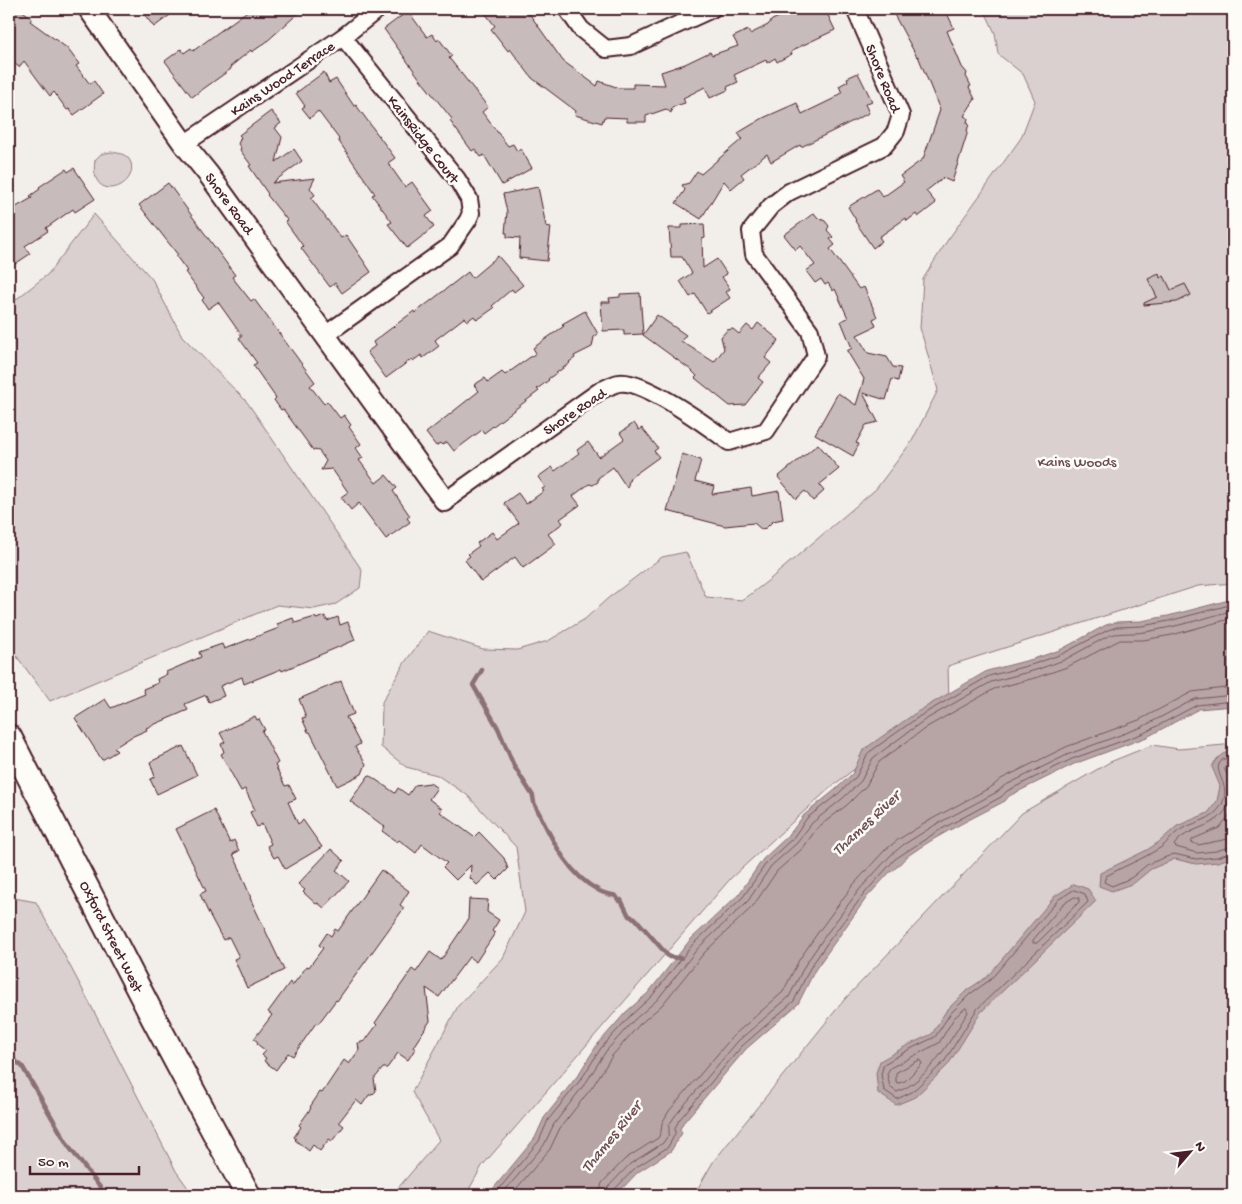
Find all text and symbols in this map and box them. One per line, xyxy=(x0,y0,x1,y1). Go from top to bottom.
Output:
street label: Kains Wood Terrace xyxy=(228,38,339,121)
street label: Shore Road xyxy=(860,42,904,117)
street label: KainsRidge Court xyxy=(383,93,463,189)
street label: Shore Road xyxy=(200,170,258,240)
street label: Shore Road xyxy=(540,384,611,440)
park label: Kains Woods xyxy=(1038,454,1117,472)
water label: Thames River xyxy=(830,786,908,861)
street label: Oxford Street West xyxy=(74,878,147,997)
water label: Thames River xyxy=(578,1096,649,1178)
north arrow xyxy=(1164,1126,1214,1176)
text: N xyxy=(1190,1139,1209,1155)
scale bar xyxy=(30,1144,139,1176)
text: 50 m xyxy=(38,1154,69,1172)

